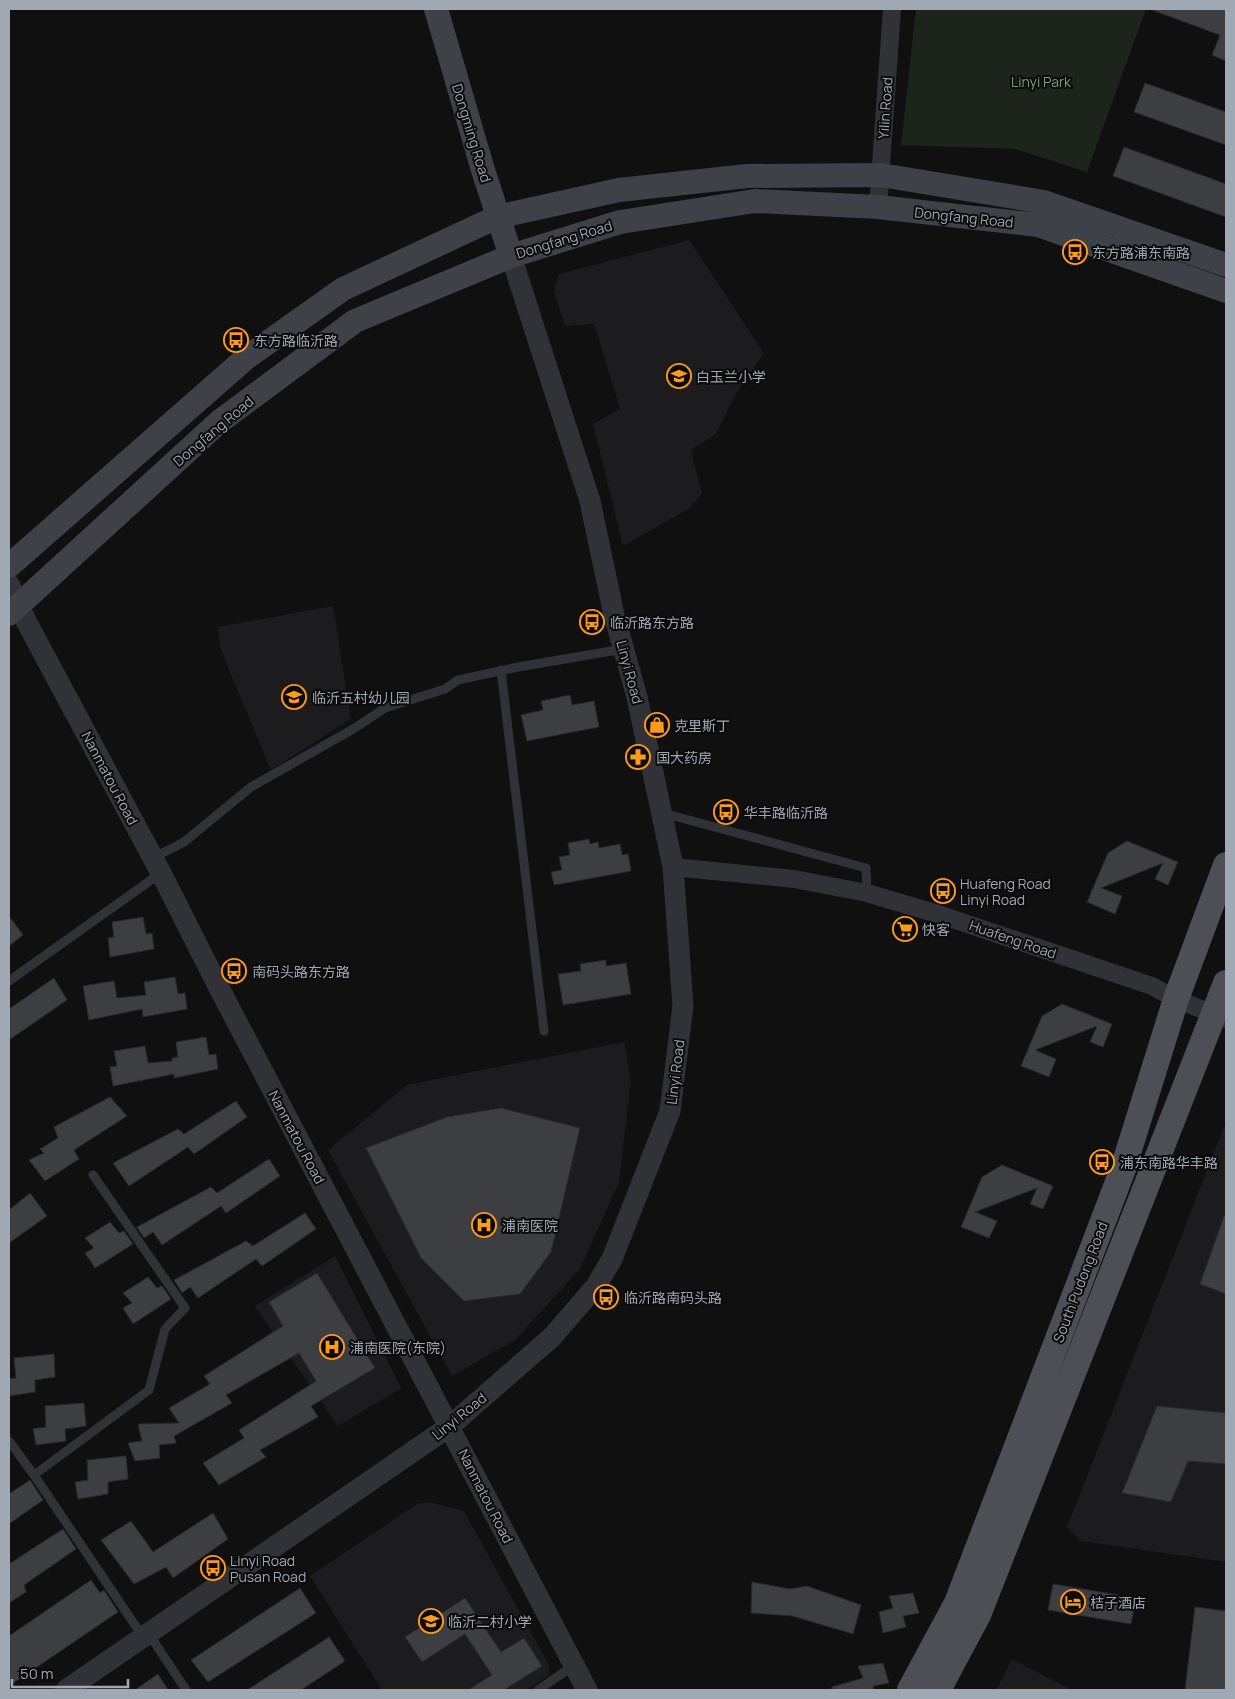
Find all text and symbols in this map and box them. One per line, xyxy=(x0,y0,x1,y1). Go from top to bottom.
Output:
park label: Linyi Park xyxy=(1011,72,1072,91)
street label: Yilin Road xyxy=(873,76,897,140)
street label: Dongming Road xyxy=(448,81,496,185)
street label: Dongfang Road xyxy=(914,202,1014,232)
street label: Dongfang Road xyxy=(514,215,614,263)
bus stop icon: 东方路浦东南路 xyxy=(1062,239,1088,265)
place label: 东方路浦东南路 xyxy=(1092,243,1190,262)
bus stop icon: 东方路临沂路 xyxy=(223,327,249,353)
place label: 东方路临沂路 xyxy=(254,331,338,350)
school or university icon: 白玉兰小学 xyxy=(666,363,692,389)
place label: 白玉兰小学 xyxy=(696,367,766,386)
street label: Dongfang Road xyxy=(169,392,257,470)
bus stop icon: 临沂路东方路 xyxy=(579,609,605,635)
place label: 临沂路东方路 xyxy=(610,613,694,632)
street label: Linyi Road xyxy=(612,638,648,706)
school or university icon: 临沂五村幼儿园 xyxy=(281,684,307,710)
place label: 临沂五村幼儿园 xyxy=(312,688,410,707)
shop icon: 克里斯丁 xyxy=(644,712,670,738)
place label: 克里斯丁 xyxy=(674,716,730,735)
street label: Nanmatou Road xyxy=(77,728,143,828)
pharmacy icon: 国大药房 xyxy=(625,744,651,770)
place label: 国大药房 xyxy=(656,748,712,767)
bus stop icon: 华丰路临沂路 xyxy=(713,799,739,825)
place label: 华丰路临沂路 xyxy=(744,803,828,822)
place label: Huafeng Road Linyi Road xyxy=(960,874,1051,909)
bus stop icon: Huafeng Road Linyi Road xyxy=(930,878,956,904)
street label: Huafeng Road xyxy=(967,915,1059,963)
supermarket icon: 快客 xyxy=(892,916,918,942)
place label: 快客 xyxy=(922,920,950,939)
bus stop icon: 南码头路东方路 xyxy=(221,958,247,984)
place label: 南码头路东方路 xyxy=(252,962,350,981)
street label: Linyi Road xyxy=(662,1039,688,1105)
street label: Nanmatou Road xyxy=(264,1087,330,1187)
bus stop icon: 浦东南路华丰路 xyxy=(1089,1149,1115,1175)
place label: 浦东南路华丰路 xyxy=(1120,1153,1218,1172)
hospital icon: 浦南医院 xyxy=(471,1212,497,1238)
place label: 浦南医院 xyxy=(502,1216,558,1235)
street label: South Pudong Road xyxy=(1048,1219,1112,1345)
bus stop icon: 临沂路南码头路 xyxy=(593,1284,619,1310)
place label: 临沂路南码头路 xyxy=(624,1288,722,1307)
hospital icon: 浦南医院(东院) xyxy=(319,1334,345,1360)
place label: 浦南医院(东院) xyxy=(350,1338,446,1357)
street label: Linyi Road xyxy=(428,1388,490,1444)
street label: Nanmatou Road xyxy=(454,1446,518,1546)
place label: Linyi Road Pusan Road xyxy=(230,1551,306,1586)
bus stop icon: Linyi Road Pusan Road xyxy=(200,1555,226,1581)
hotel icon: 桔子酒店 xyxy=(1060,1589,1086,1615)
place label: 桔子酒店 xyxy=(1090,1593,1146,1612)
school or university icon: 临沂二村小学 xyxy=(418,1608,444,1634)
place label: 临沂二村小学 xyxy=(448,1612,532,1631)
scale bar xyxy=(12,1656,129,1688)
text: 50 m xyxy=(20,1663,54,1684)

